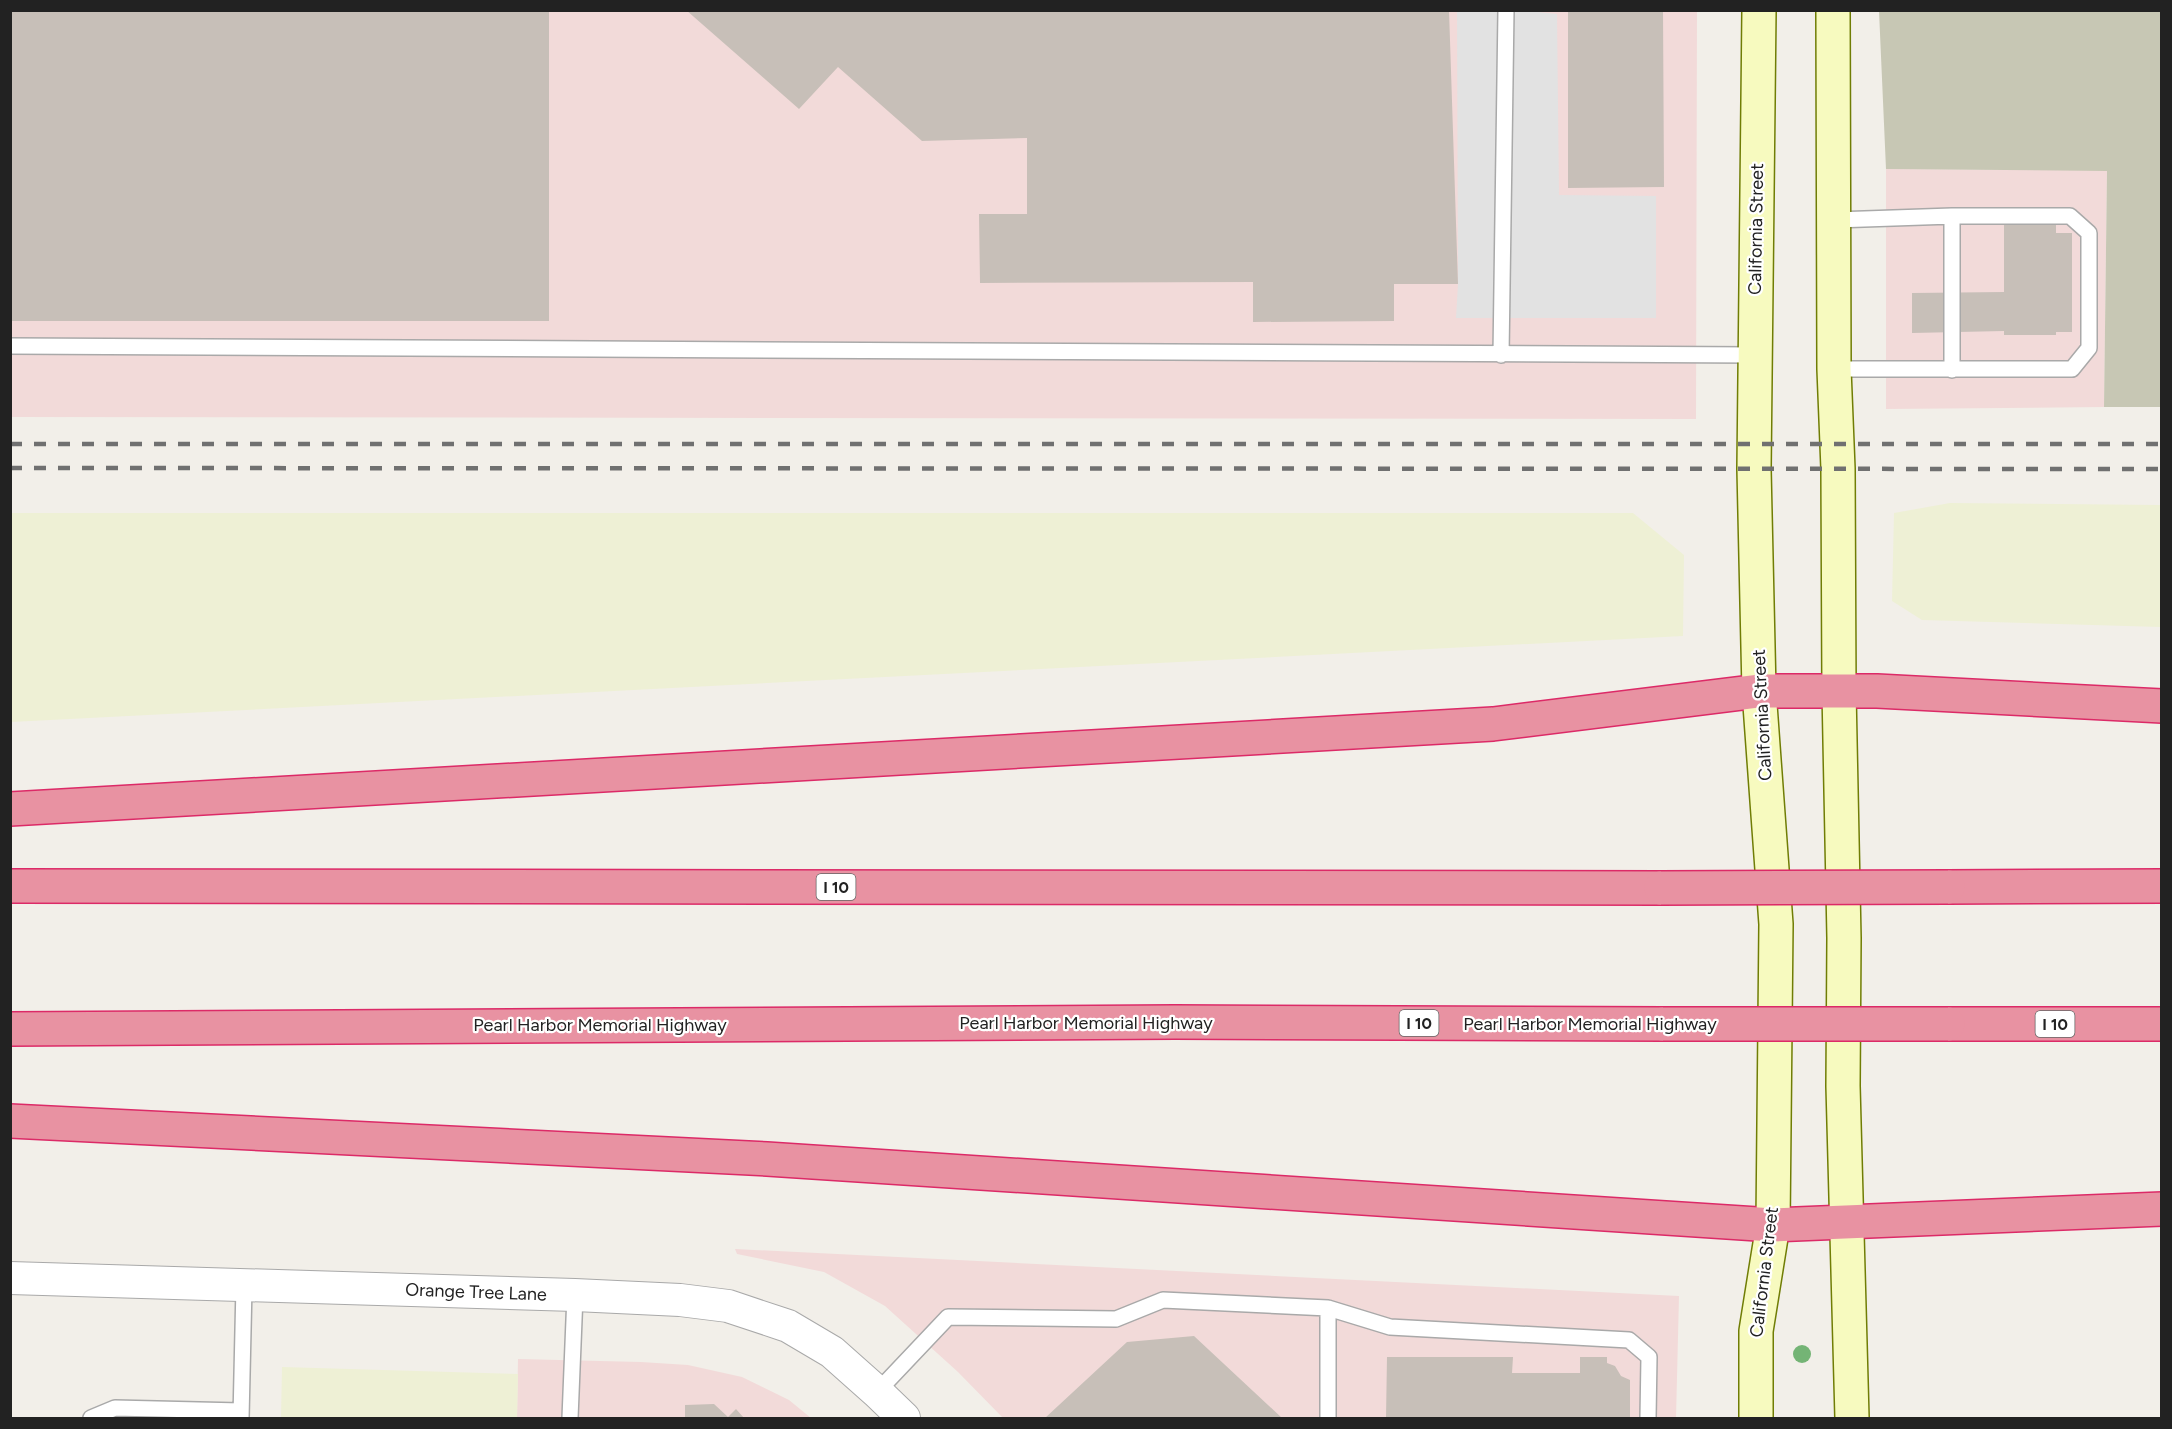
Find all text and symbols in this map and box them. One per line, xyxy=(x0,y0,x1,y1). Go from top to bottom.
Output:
street label: California Street xyxy=(1744,163,1768,295)
street label: California Street xyxy=(1748,649,1776,781)
road number: I 10 xyxy=(816,874,856,900)
road number: I 10 xyxy=(1400,1010,1438,1036)
road number: I 10 xyxy=(2036,1011,2074,1037)
street label: Pearl Harbor Memorial Highway xyxy=(959,1012,1213,1034)
street label: Pearl Harbor Memorial Highway xyxy=(1463,1013,1717,1035)
street label: Pearl Harbor Memorial Highway xyxy=(473,1014,727,1036)
street label: California Street xyxy=(1745,1205,1783,1339)
street label: Orange Tree Lane xyxy=(405,1279,547,1305)

